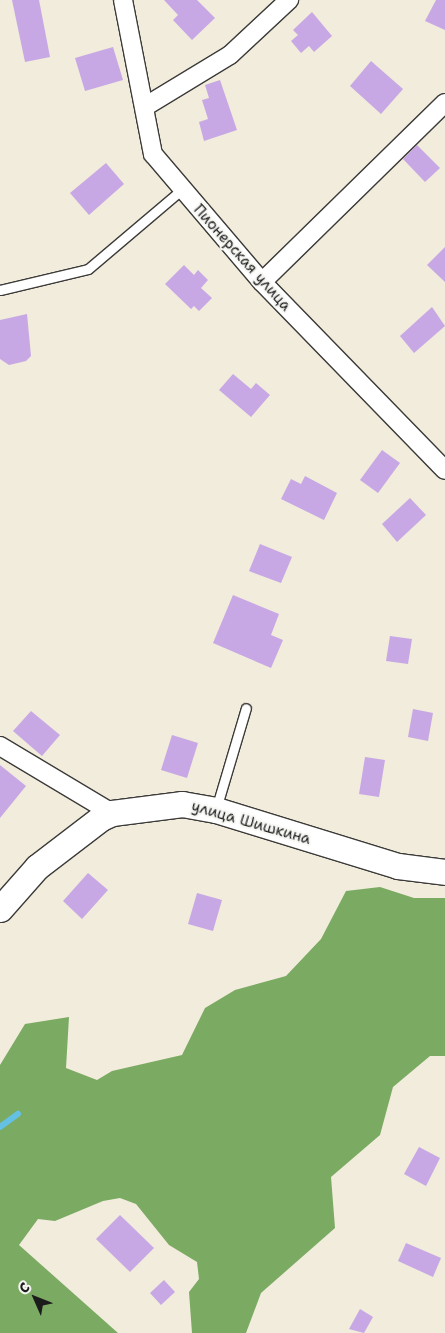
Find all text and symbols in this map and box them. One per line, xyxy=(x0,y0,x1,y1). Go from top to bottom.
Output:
street label: Пионерская улица xyxy=(189,201,295,315)
street label: улица Шишкина xyxy=(189,797,313,849)
north arrow xyxy=(10,1273,60,1323)
text: С xyxy=(15,1278,34,1297)

